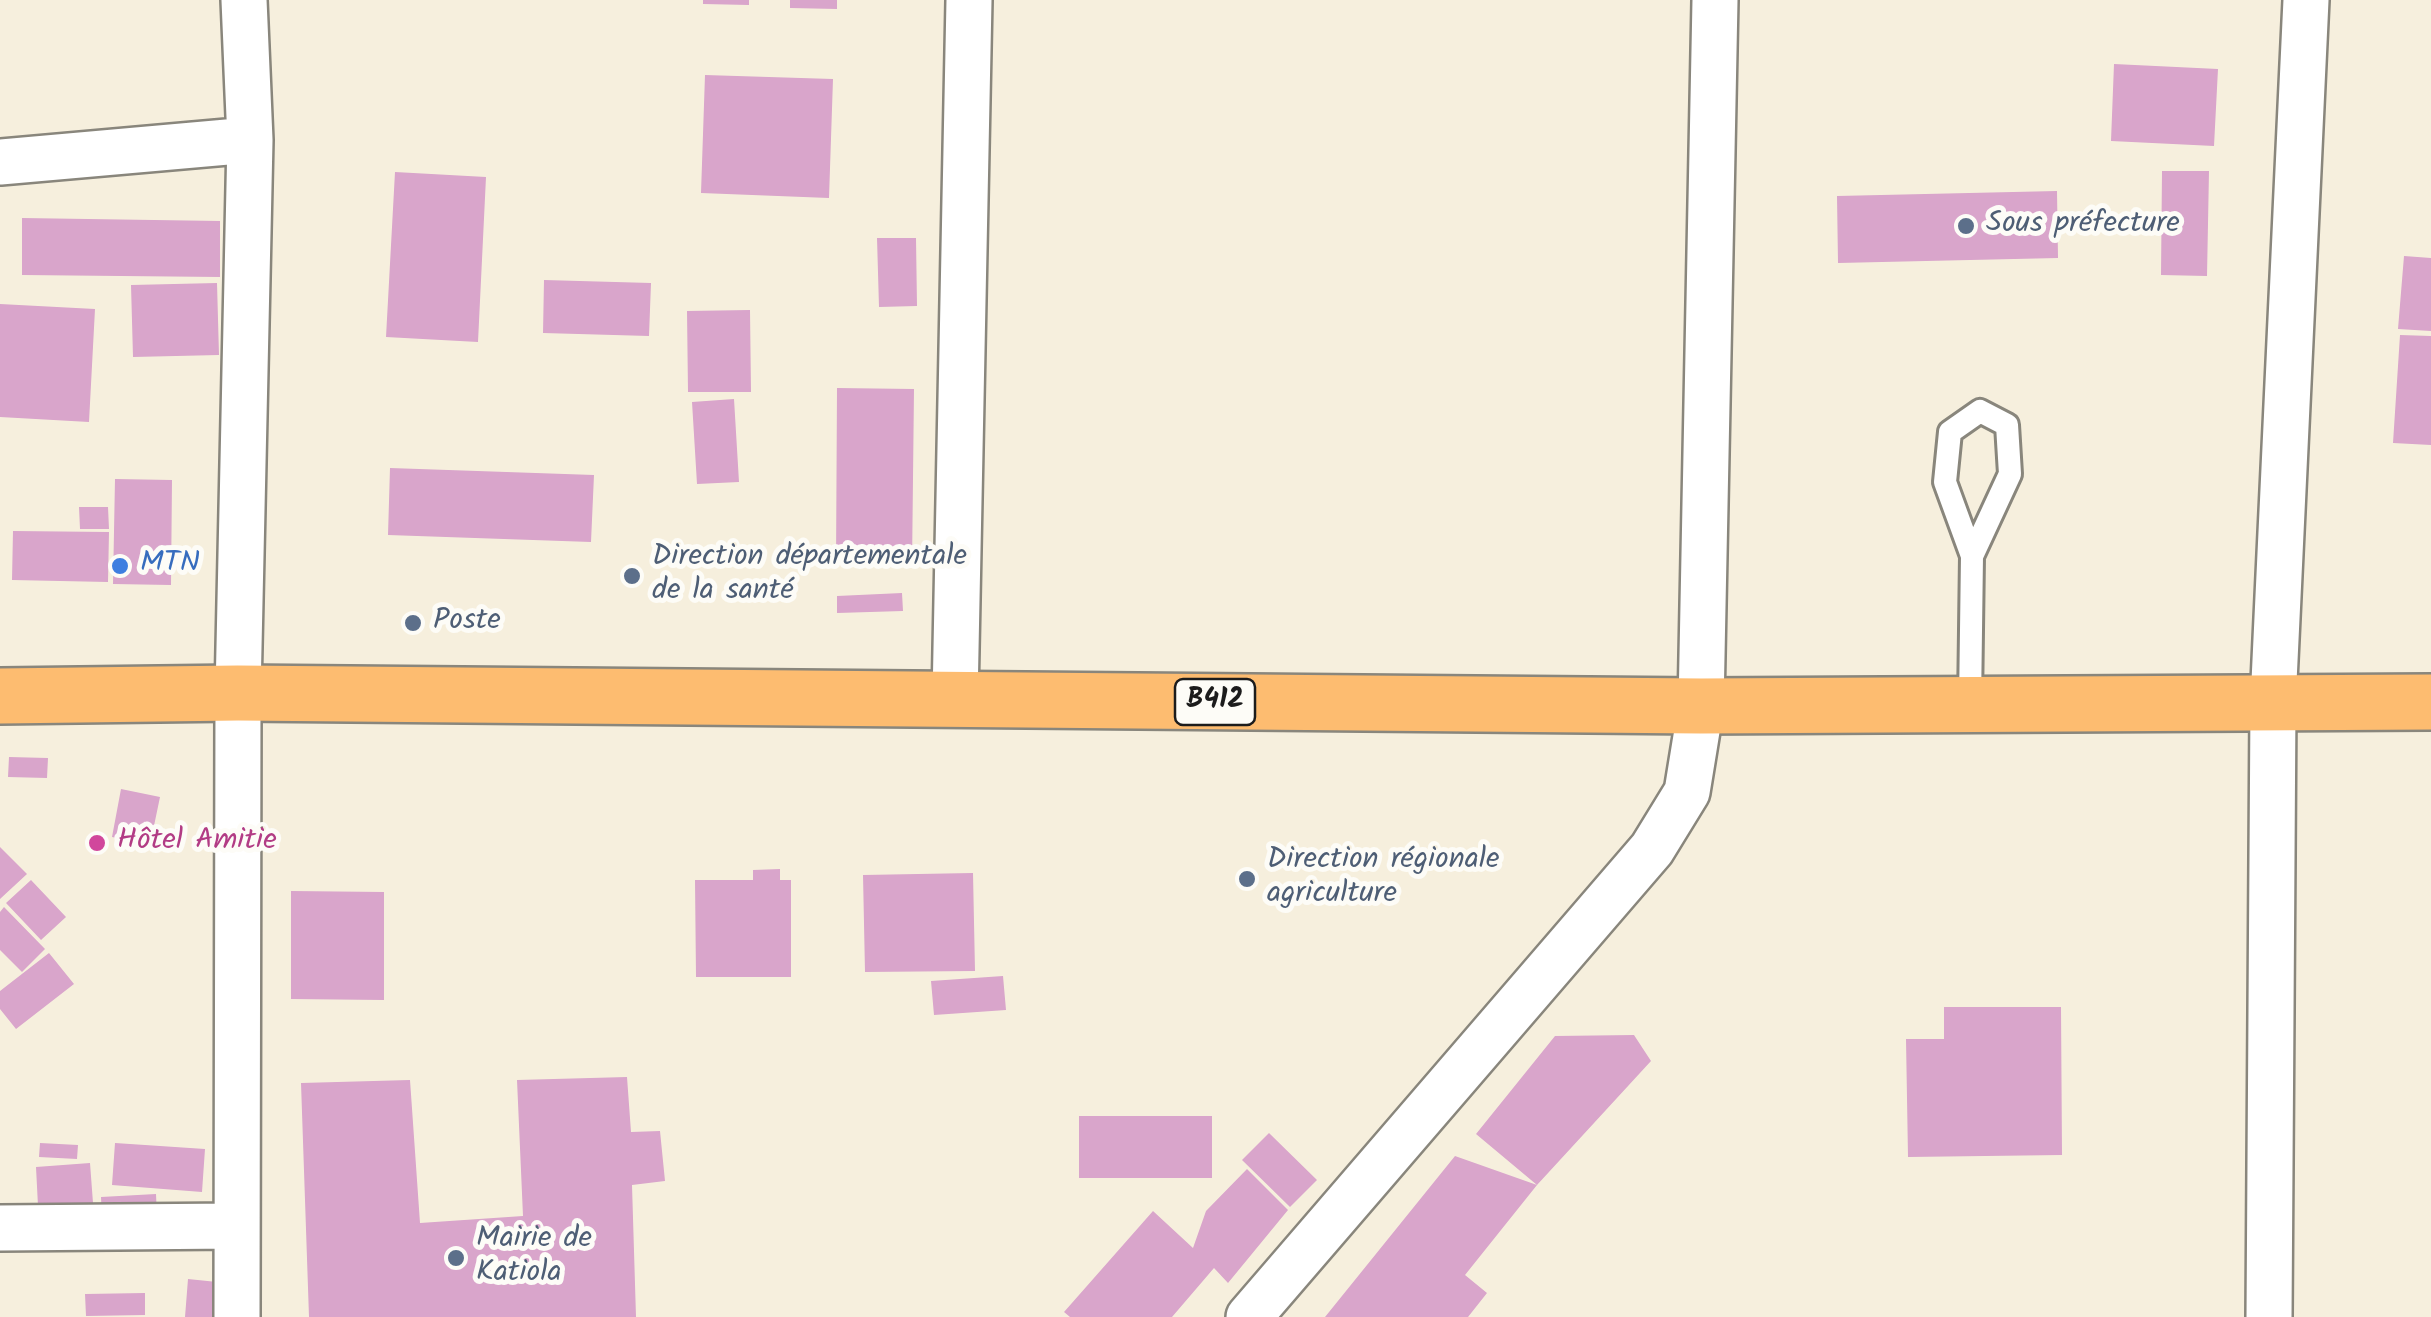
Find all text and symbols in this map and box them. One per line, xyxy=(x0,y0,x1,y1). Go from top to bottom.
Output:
place label: Sous préfecture xyxy=(1986,208,2180,244)
marker: Sous préfecture xyxy=(1955,215,1977,237)
place label: Direction départementale de la santé xyxy=(652,541,967,612)
place label: MTN xyxy=(140,548,200,584)
marker: MTN xyxy=(109,555,131,577)
marker: Direction départementale de la santé xyxy=(621,565,643,587)
place label: Poste xyxy=(433,605,501,641)
marker: Poste xyxy=(402,612,424,634)
road number: B412 xyxy=(1175,679,1255,725)
place label: Hôtel Amitie xyxy=(117,825,277,861)
marker: Hôtel Amitie xyxy=(86,832,108,854)
place label: Direction régionale agriculture xyxy=(1267,844,1500,914)
marker: Direction régionale agriculture xyxy=(1236,868,1258,890)
place label: Mairie de Katiola xyxy=(476,1223,592,1294)
marker: Mairie de Katiola xyxy=(445,1247,467,1269)

